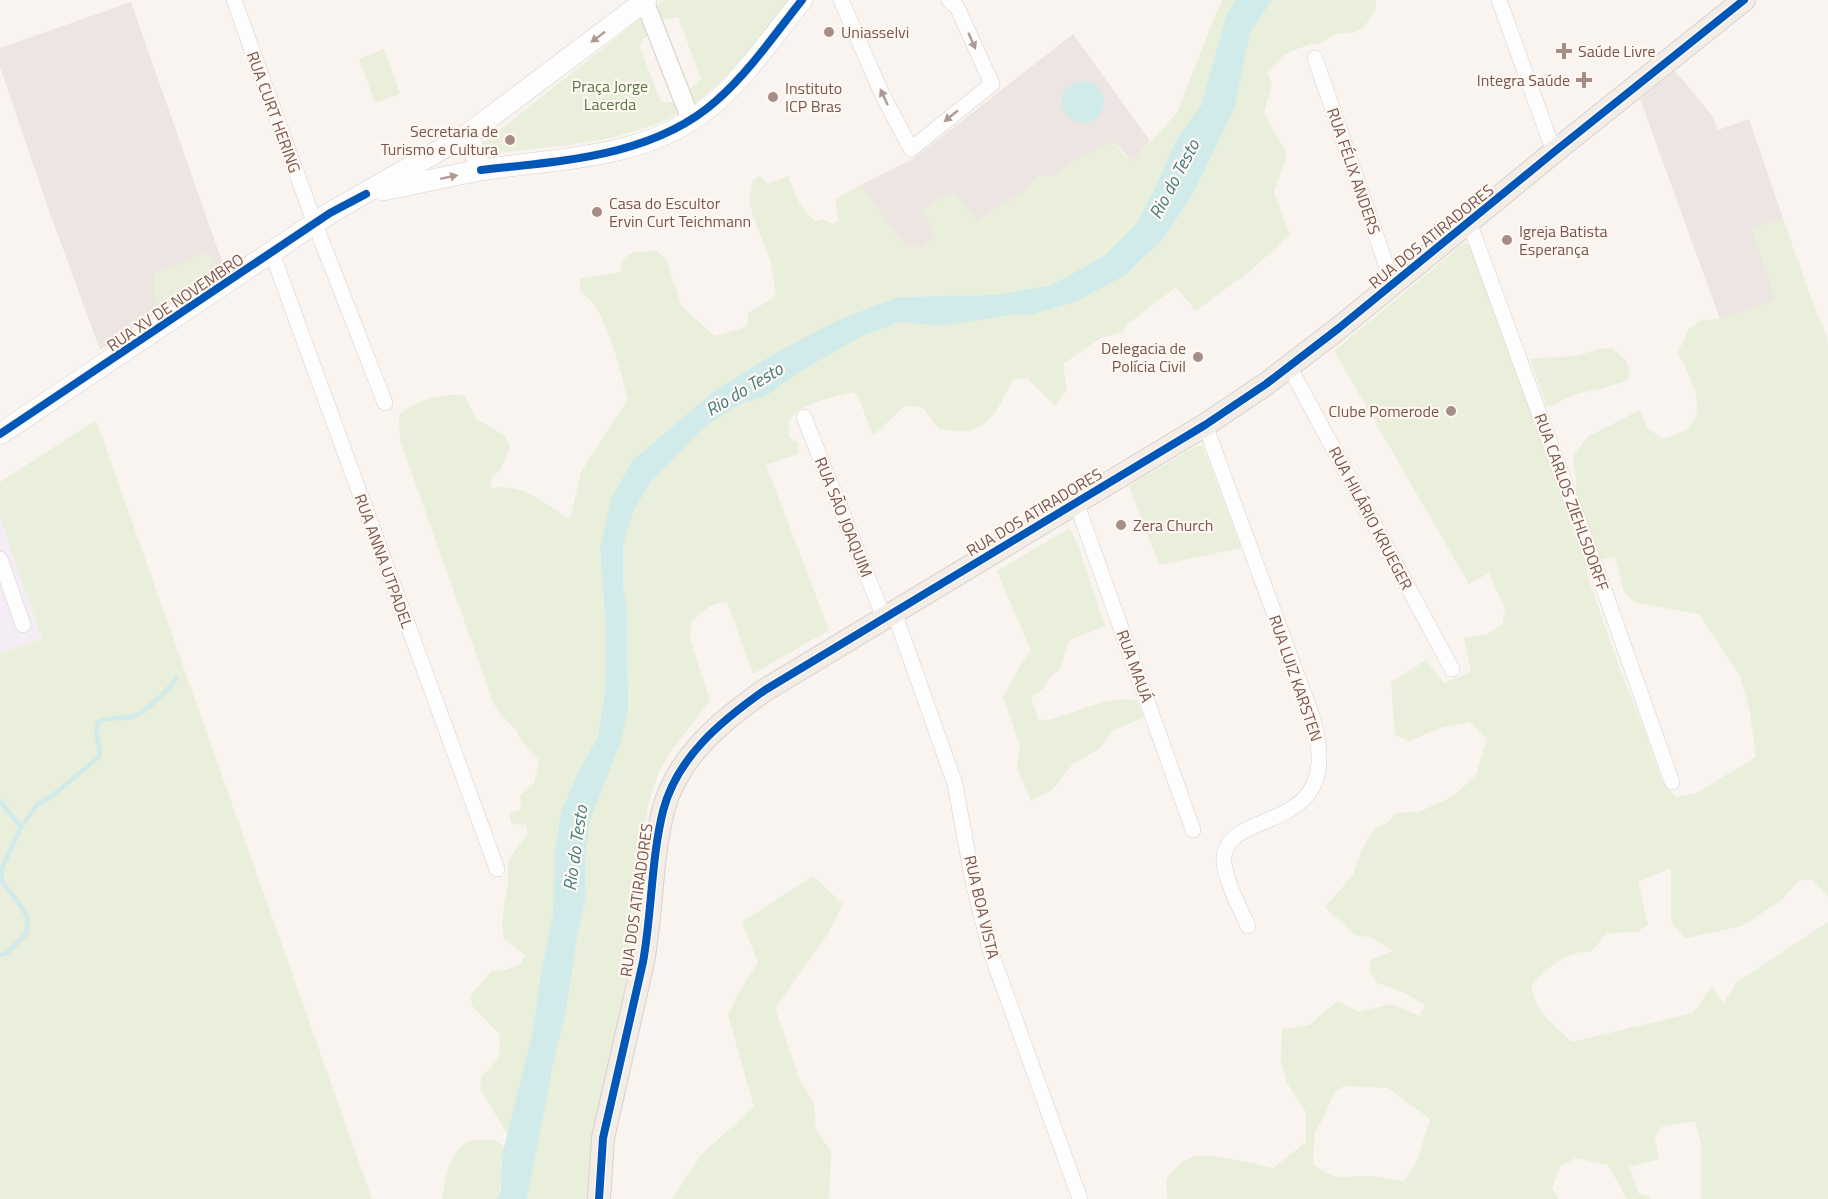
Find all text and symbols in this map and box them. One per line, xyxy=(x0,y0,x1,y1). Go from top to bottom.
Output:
place label: Uniasselvi xyxy=(841,20,909,44)
marker: Uniasselvi xyxy=(822,25,836,39)
one-way arrow xyxy=(590,31,606,43)
one-way arrow xyxy=(968,32,977,49)
place label: Saúde Livre xyxy=(1578,39,1656,63)
marker: Saúde Livre xyxy=(1555,42,1573,60)
street label: RUA CURT HERING xyxy=(241,48,307,176)
place label: Integra Saúde xyxy=(1477,68,1570,92)
marker: Integra Saúde xyxy=(1575,71,1593,89)
park label: Praça Jorge Lacerda xyxy=(572,74,648,116)
place label: Instituto ICP Bras xyxy=(785,76,842,118)
one-way arrow xyxy=(880,88,889,105)
marker: Instituto ICP Bras xyxy=(766,90,780,104)
street label: RUA FÉLIX ANDERS xyxy=(1321,104,1387,238)
one-way arrow xyxy=(944,110,959,122)
place label: Secretaria de Turismo e Cultura xyxy=(381,119,498,161)
marker: Secretaria de Turismo e Cultura xyxy=(503,133,517,147)
water label: Rio do Testo xyxy=(1142,134,1207,223)
one-way arrow xyxy=(439,172,458,181)
street label: RUA DOS ATIRADORES xyxy=(1363,178,1499,294)
place label: Casa do Escultor Ervin Curt Teichmann xyxy=(609,191,751,233)
marker: Casa do Escultor Ervin Curt Teichmann xyxy=(590,205,604,219)
place label: Igreja Batista Esperança xyxy=(1519,219,1608,261)
marker: Igreja Batista Esperança xyxy=(1500,233,1514,247)
street label: RUA XV DE NOVEMBRO xyxy=(102,247,248,357)
place label: Delegacia de Polícia Civil xyxy=(1101,336,1186,378)
marker: Delegacia de Polícia Civil xyxy=(1191,350,1205,364)
water label: Rio do Testo xyxy=(700,355,789,423)
place label: Clube Pomerode xyxy=(1328,399,1439,423)
marker: Clube Pomerode xyxy=(1444,404,1458,418)
street label: RUA CARLOS ZIEHLSDORFF xyxy=(1529,410,1615,594)
street label: RUA HILÁRIO KRUEGER xyxy=(1323,442,1419,594)
street label: RUA SÃO JOAQUIM xyxy=(809,453,879,581)
street label: RUA DOS ATIRADORES xyxy=(961,462,1107,562)
street label: RUA ANNA UTPADEL xyxy=(349,490,420,632)
place label: Zera Church xyxy=(1133,513,1213,537)
marker: Zera Church xyxy=(1114,518,1128,532)
street label: RUA LUIZ KARSTEN xyxy=(1263,612,1329,744)
street label: RUA MAUÁ xyxy=(1111,626,1159,706)
water label: Rio do Testo xyxy=(556,802,595,893)
street label: RUA DOS ATIRADORES xyxy=(613,822,659,978)
street label: RUA BOA VISTA xyxy=(958,853,1006,962)

